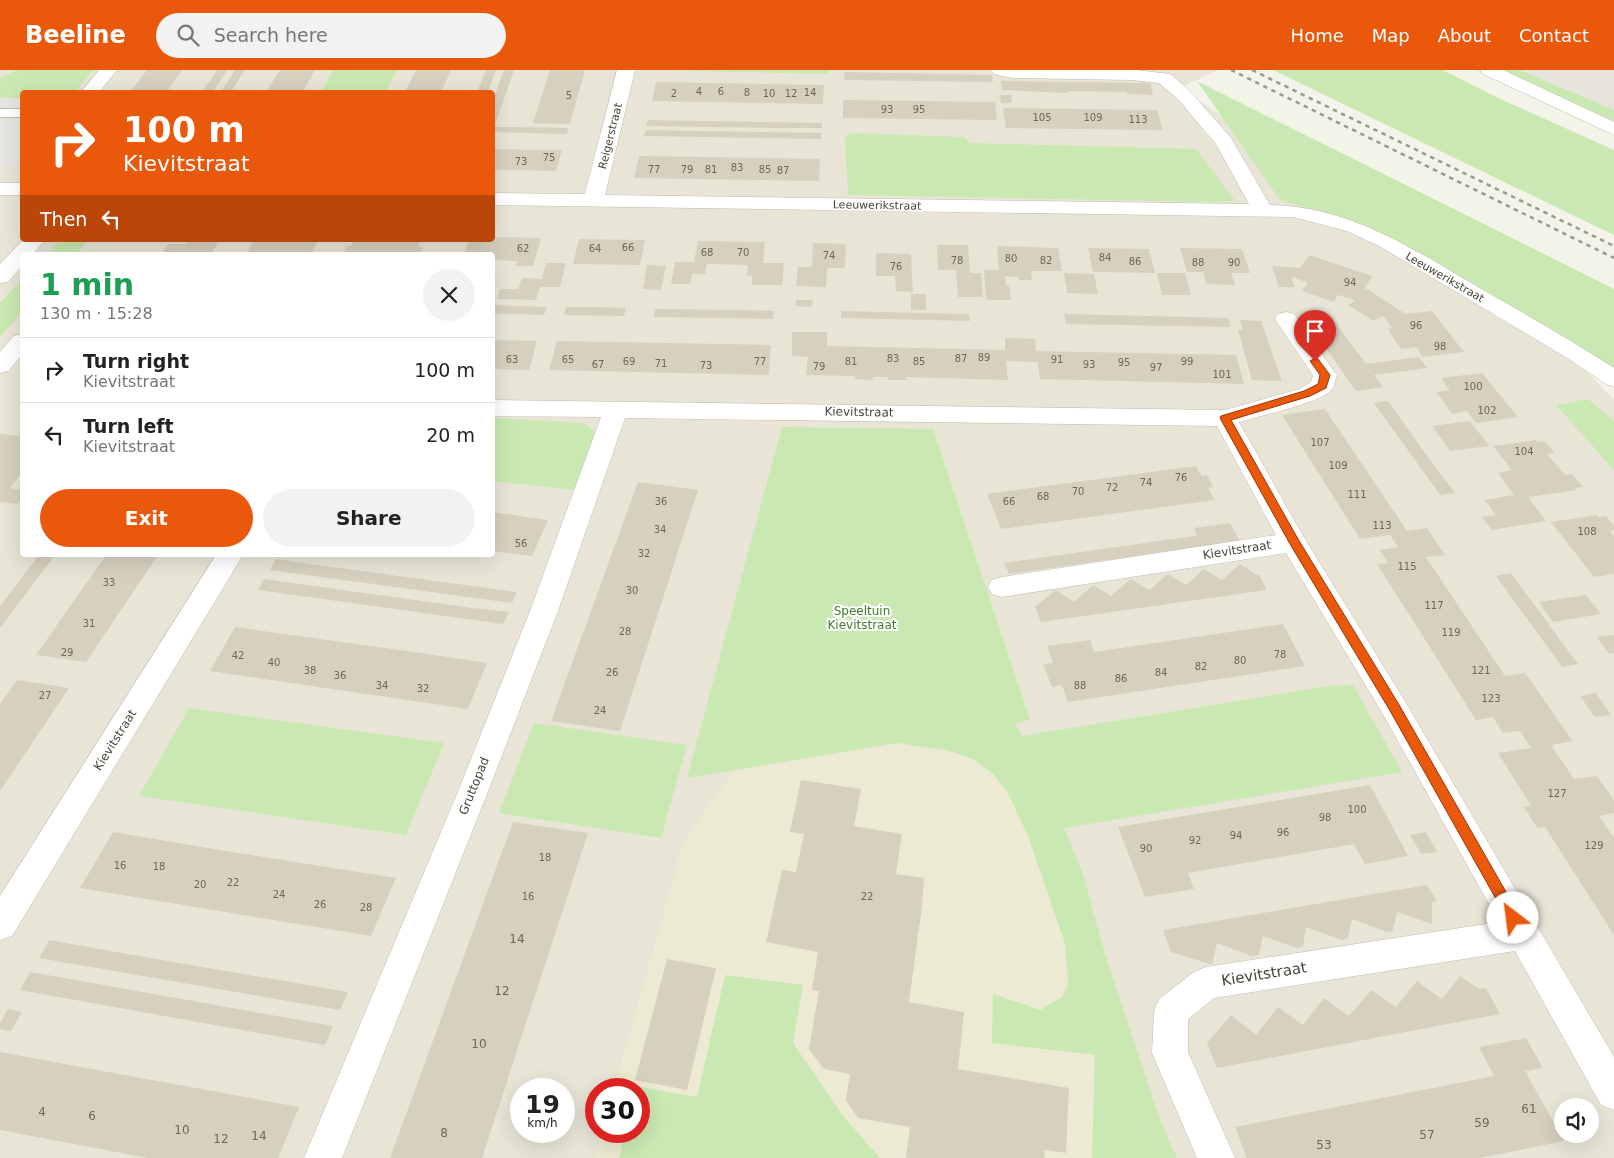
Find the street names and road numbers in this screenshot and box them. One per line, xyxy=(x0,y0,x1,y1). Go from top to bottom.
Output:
street label: Reigerstraat xyxy=(596,101,625,170)
street label: Leeuwerikstraat xyxy=(833,198,922,213)
street label: Leeuwerikstraat xyxy=(1403,250,1487,306)
street label: Kievitstraat xyxy=(824,404,894,420)
street label: Kievitstraat xyxy=(1202,538,1272,562)
street label: Kievitstraat xyxy=(91,707,139,773)
street label: Gruttopad xyxy=(456,755,492,817)
street label: Kievitstraat xyxy=(1220,958,1308,990)

